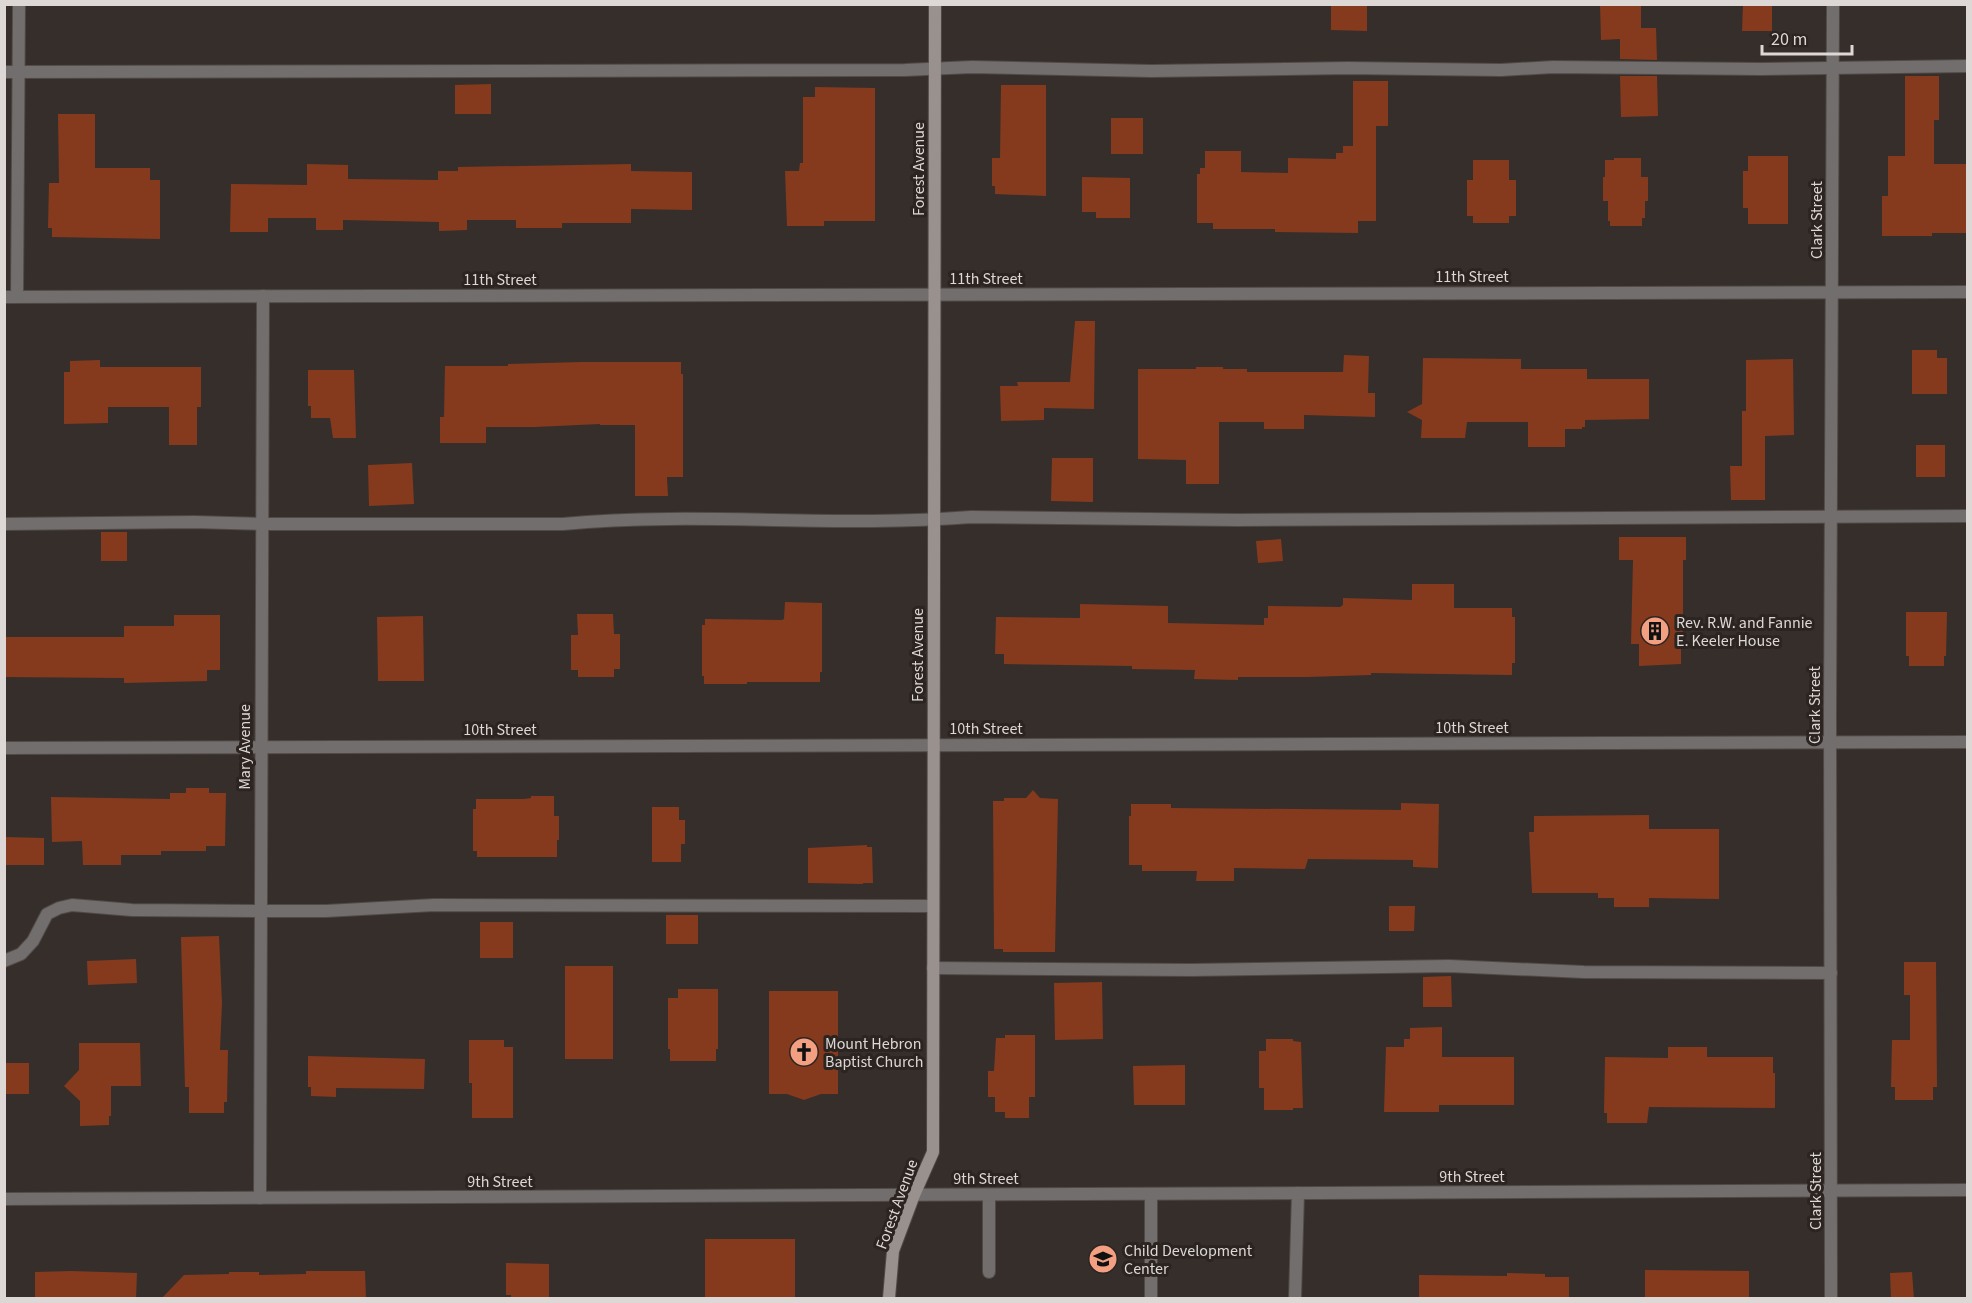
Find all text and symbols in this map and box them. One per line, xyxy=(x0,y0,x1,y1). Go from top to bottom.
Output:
scale bar xyxy=(1762,18,1852,56)
text: 20 m xyxy=(1771,27,1807,52)
street label: Forest Avenue xyxy=(908,122,930,216)
street label: Clark Street xyxy=(1806,180,1828,259)
street label: 11th Street xyxy=(1435,266,1509,288)
street label: 11th Street xyxy=(949,268,1023,290)
street label: 11th Street xyxy=(463,269,537,291)
street label: Forest Avenue xyxy=(907,608,929,702)
place label: Rev. R.W. and Fannie E. Keeler House xyxy=(1676,612,1813,652)
building icon: Rev. R.W. and Fannie E. Keeler House xyxy=(1639,615,1671,647)
street label: Clark Street xyxy=(1804,665,1826,744)
street label: Mary Avenue xyxy=(234,704,256,790)
street label: 10th Street xyxy=(1435,717,1509,739)
street label: 10th Street xyxy=(949,718,1023,740)
street label: 10th Street xyxy=(463,719,537,741)
place label: Mount Hebron Baptist Church xyxy=(825,1033,923,1073)
church icon: Mount Hebron Baptist Church xyxy=(788,1036,820,1068)
street label: Clark Street xyxy=(1805,1151,1827,1230)
street label: Forest Avenue xyxy=(871,1156,923,1252)
street label: 9th Street xyxy=(1439,1166,1505,1188)
street label: 9th Street xyxy=(953,1168,1019,1190)
street label: 9th Street xyxy=(467,1171,533,1193)
place label: Child Development Center xyxy=(1124,1240,1253,1280)
school or university icon: Child Development Center xyxy=(1087,1243,1119,1275)

